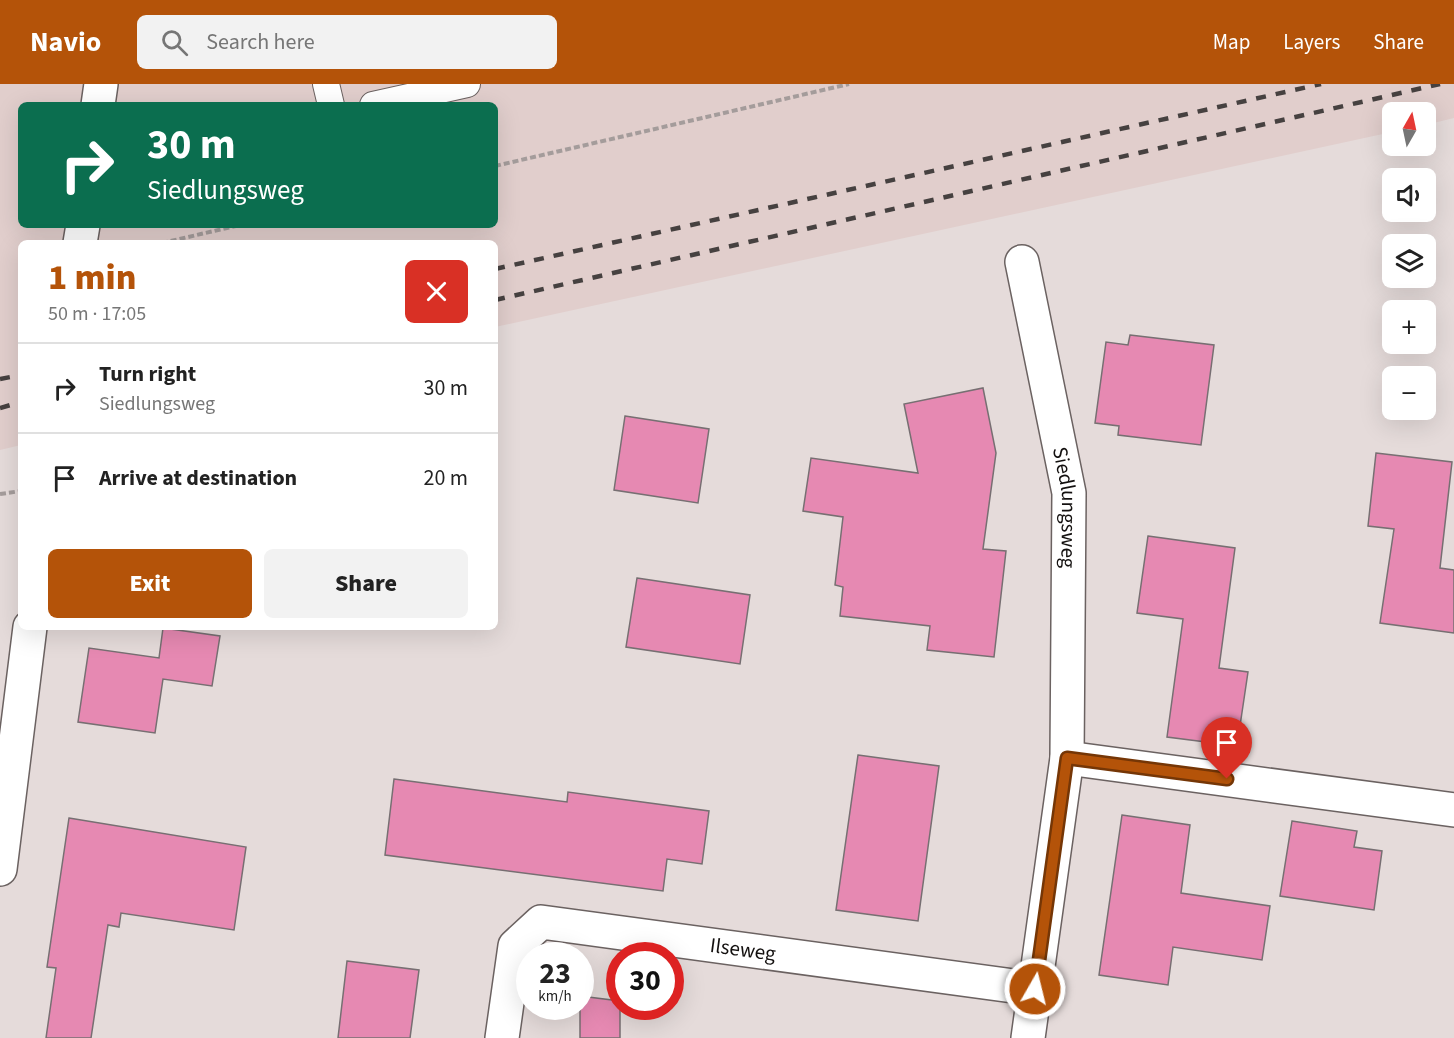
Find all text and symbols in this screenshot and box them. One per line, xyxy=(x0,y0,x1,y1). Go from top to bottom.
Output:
search box xyxy=(137,15,557,69)
text: Navio xyxy=(30,22,101,62)
icon: search xyxy=(158,26,191,59)
text: Search here xyxy=(206,26,315,58)
text: Map xyxy=(1213,27,1250,57)
text: Layers xyxy=(1283,27,1340,57)
text: Share xyxy=(1373,27,1424,57)
north arrow xyxy=(1382,102,1436,156)
map controls xyxy=(1382,102,1436,420)
text: 30 m xyxy=(147,115,236,175)
icon: right xyxy=(48,126,126,204)
button: sound xyxy=(1382,168,1436,222)
text: Siedlungsweg xyxy=(147,171,304,210)
button: layers xyxy=(1382,234,1436,288)
text: 1 min xyxy=(48,252,136,303)
button: close xyxy=(405,260,468,323)
text: 50 m · 17:05 xyxy=(48,300,146,328)
button: + xyxy=(1382,300,1436,354)
text: Turn right xyxy=(99,358,196,390)
button: − xyxy=(1382,366,1436,420)
icon: right xyxy=(48,372,81,405)
text: 30 m xyxy=(423,372,468,404)
text: Siedlungsweg xyxy=(99,390,215,418)
street label: Siedlungsweg xyxy=(1045,444,1084,569)
icon: arrive xyxy=(48,462,81,495)
text: Arrive at destination xyxy=(99,462,297,494)
text: 20 m xyxy=(423,462,468,494)
button: Exit xyxy=(48,549,252,618)
button: Share xyxy=(264,549,468,618)
pin xyxy=(1201,717,1252,779)
icon: arrive xyxy=(1210,726,1243,759)
street label: Ilseweg xyxy=(708,930,778,969)
speed limit sign: 30 xyxy=(606,942,684,1020)
text: 23 xyxy=(539,952,571,995)
position arrow xyxy=(1003,957,1067,1021)
text: km/h xyxy=(538,986,572,1007)

